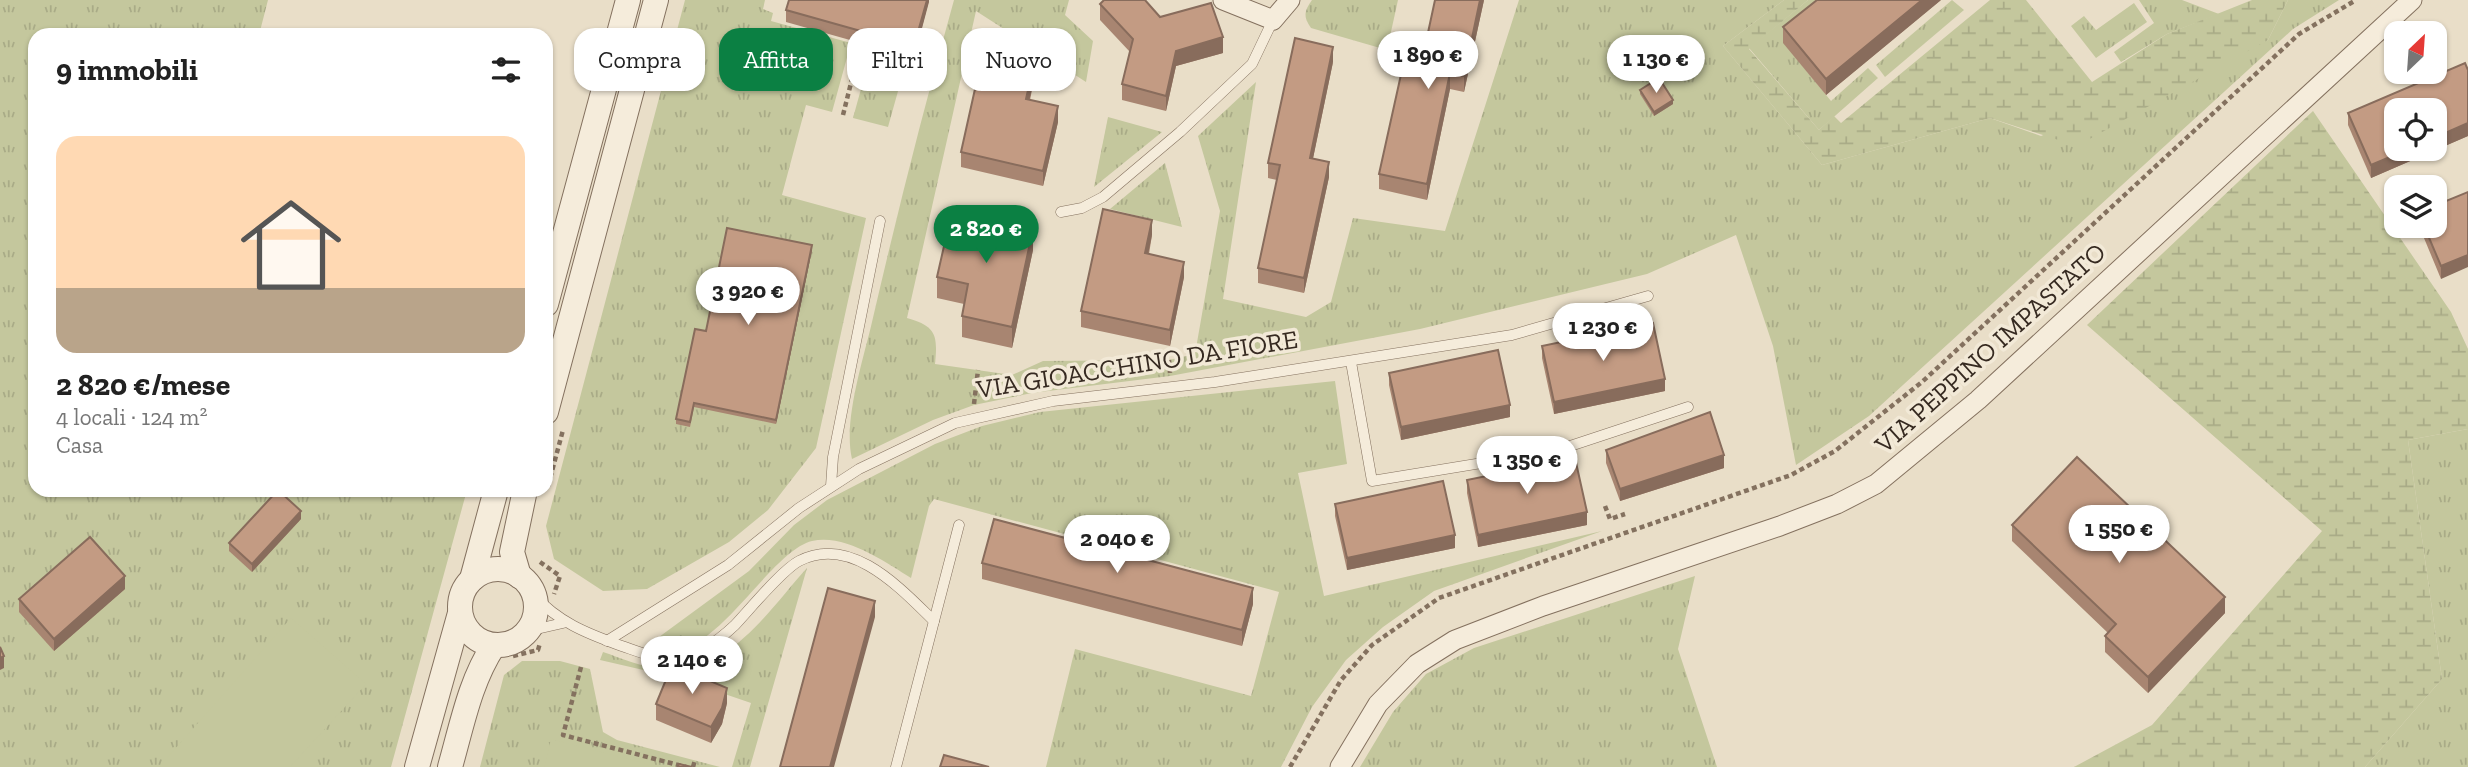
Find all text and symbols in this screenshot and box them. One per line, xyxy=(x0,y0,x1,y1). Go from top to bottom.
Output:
north arrow xyxy=(2384,21,2446,84)
map controls xyxy=(2384,21,2447,238)
chip: Compra xyxy=(574,28,705,91)
chip: Affitta xyxy=(719,28,833,91)
chip: Filtri xyxy=(847,28,947,91)
chip: Nuovo xyxy=(961,28,1076,91)
pin: 1 890 € xyxy=(1363,32,1493,91)
pin: 1 130 € xyxy=(1591,36,1721,95)
text: 1 890 € xyxy=(1393,40,1463,68)
text: 1 130 € xyxy=(1623,44,1689,72)
icon: filters xyxy=(487,51,525,89)
text: 9 immobili xyxy=(56,52,198,88)
button: locate xyxy=(2384,98,2447,161)
button: layers xyxy=(2384,175,2447,238)
icon: home xyxy=(228,182,354,308)
pin: 2 820 € xyxy=(921,205,1051,265)
text: 2 820 € xyxy=(950,214,1022,242)
street label: VIA PEPPINO IMPASTATO xyxy=(1867,236,2112,461)
pin: 3 920 € xyxy=(683,268,813,327)
text: 3 920 € xyxy=(712,276,784,304)
pin: 1 230 € xyxy=(1538,304,1668,363)
text: 1 230 € xyxy=(1568,312,1638,340)
street label: VIA GIOACCHINO DA FIORE xyxy=(973,323,1300,405)
text: 2 820 €/mese xyxy=(56,367,230,403)
text: 4 locali · 124 m² xyxy=(56,403,207,431)
text: Casa xyxy=(56,431,103,459)
pin: 1 350 € xyxy=(1462,436,1592,496)
text: 1 350 € xyxy=(1492,445,1562,473)
pin: 1 550 € xyxy=(2054,505,2184,565)
text: 1 550 € xyxy=(2085,514,2153,542)
pin: 2 040 € xyxy=(1052,516,1182,575)
text: 2 040 € xyxy=(1080,524,1154,552)
pin: 2 140 € xyxy=(627,636,757,696)
text: 2 140 € xyxy=(657,645,727,673)

